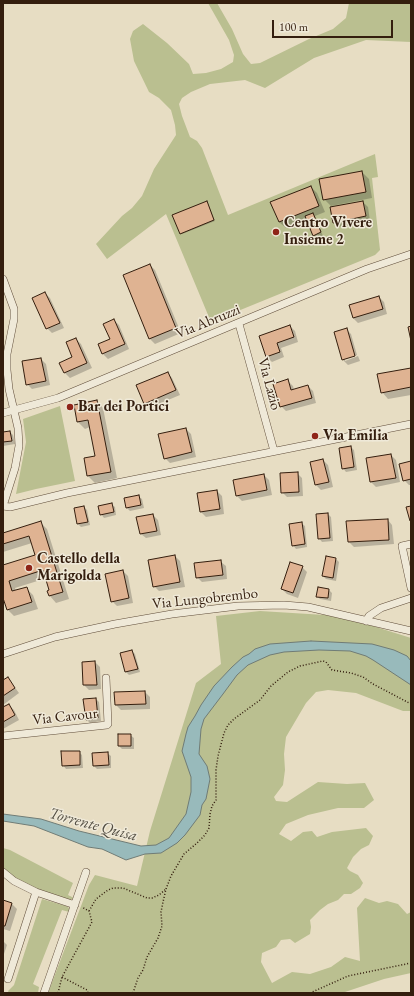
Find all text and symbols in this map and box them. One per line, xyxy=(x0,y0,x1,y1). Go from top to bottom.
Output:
scale bar xyxy=(274,12,395,38)
text: 100 m xyxy=(279,19,308,35)
place label: Centro Vivere Insieme 2 xyxy=(284,214,372,249)
marker: Centro Vivere Insieme 2 xyxy=(271,227,281,237)
street label: Via Abruzzi xyxy=(173,301,243,343)
street label: Via Lazio xyxy=(253,356,285,412)
place label: Bar dei Portici xyxy=(78,398,169,416)
marker: Bar dei Portici xyxy=(65,402,75,412)
place label: Via Emilia xyxy=(323,427,388,445)
marker: Via Emilia xyxy=(310,431,320,441)
place label: Castello della Marigolda xyxy=(37,550,120,585)
marker: Castello della Marigolda xyxy=(24,563,34,573)
street label: Via Lungobrembo xyxy=(151,584,259,614)
street label: Via Cavour xyxy=(32,705,98,729)
water label: Torrente Quisa xyxy=(47,804,139,846)

